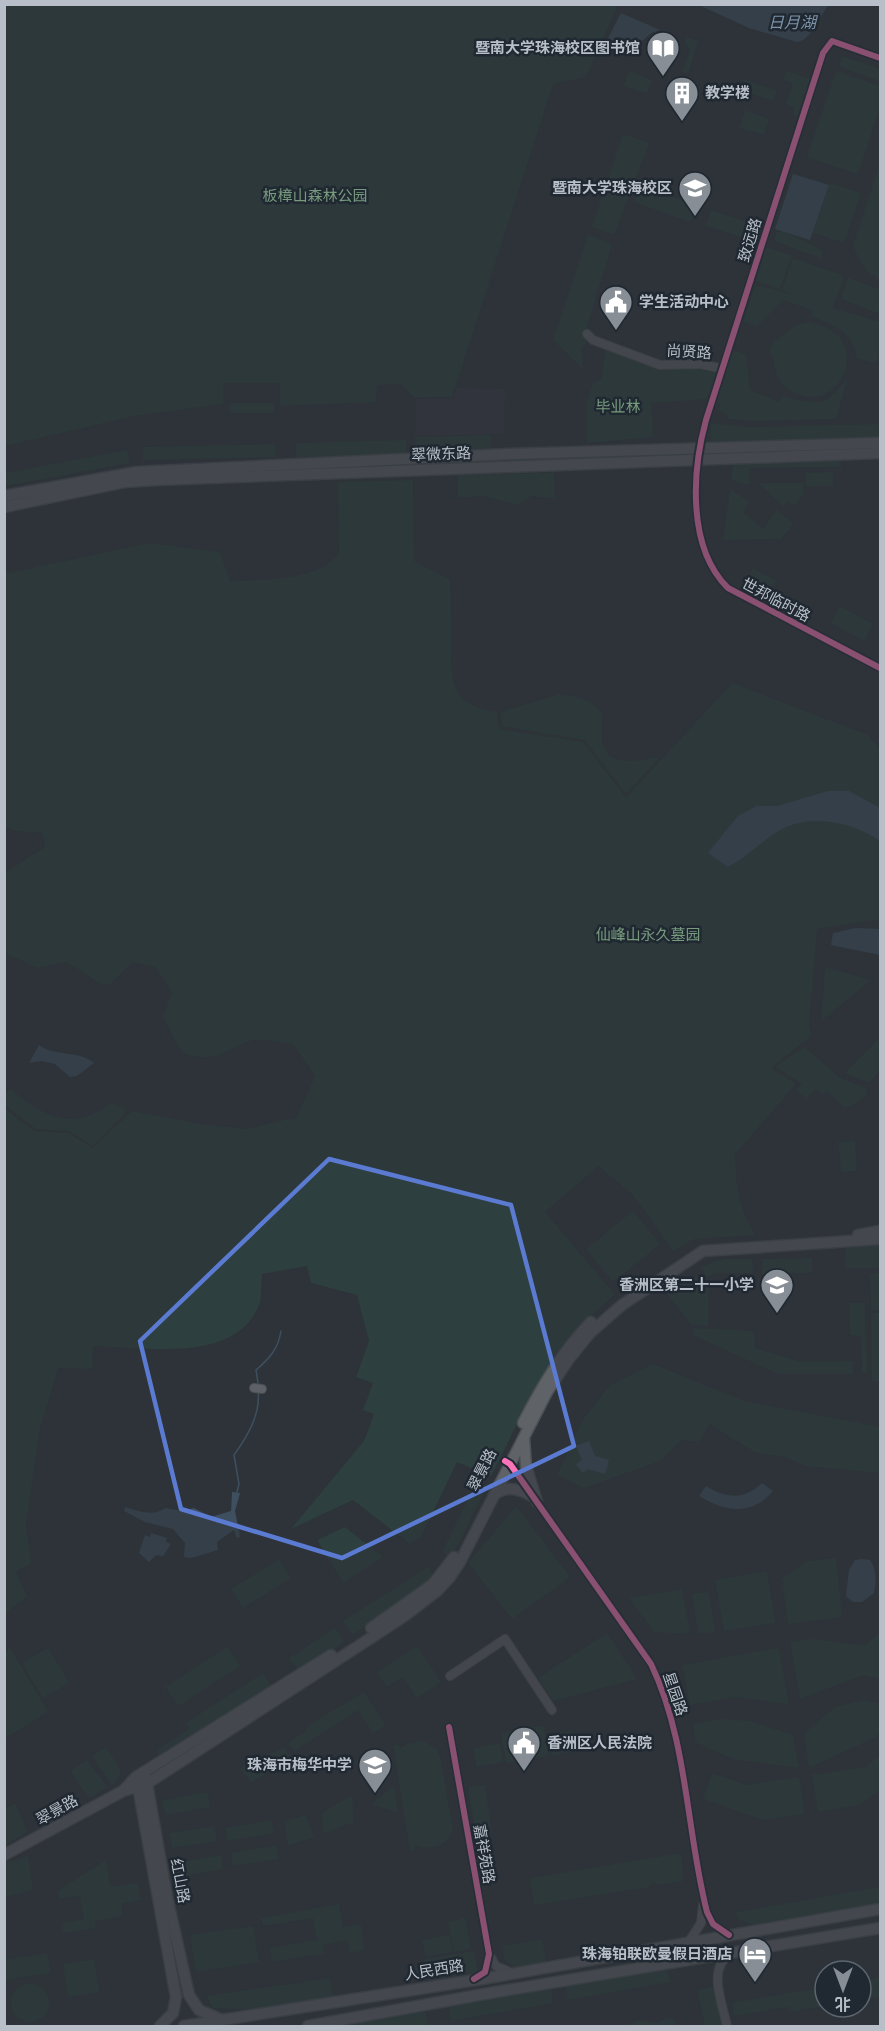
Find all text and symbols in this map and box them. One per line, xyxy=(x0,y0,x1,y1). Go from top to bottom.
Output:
water label: 日月湖 xyxy=(768,12,819,31)
library icon: 暨南大学珠海校区图书馆 xyxy=(645,30,681,77)
place label: 暨南大学珠海校区图书馆 xyxy=(475,38,640,56)
building icon: 教学楼 xyxy=(664,75,700,122)
place label: 教学楼 xyxy=(705,83,750,101)
school or university icon: 暨南大学珠海校区 xyxy=(677,170,713,217)
place label: 暨南大学珠海校区 xyxy=(552,178,672,196)
park label: 板樟山森林公园 xyxy=(262,186,368,204)
street label: 致远路 xyxy=(734,216,764,264)
public building icon: 学生活动中心 xyxy=(598,284,634,331)
place label: 学生活动中心 xyxy=(639,292,729,310)
street label: 尚贤路 xyxy=(666,341,712,361)
park label: 毕业林 xyxy=(595,397,641,415)
street label: 翠微东路 xyxy=(411,443,471,463)
street label: 世邦临时路 xyxy=(739,574,814,625)
park label: 仙峰山永久墓园 xyxy=(595,925,701,943)
school or university icon: 香洲区第二十一小学 xyxy=(759,1267,795,1314)
place label: 香洲区第二十一小学 xyxy=(619,1275,754,1293)
street label: 翠景路 xyxy=(463,1445,499,1494)
street label: 星园路 xyxy=(660,1669,692,1718)
public building icon: 香洲区人民法院 xyxy=(506,1725,542,1772)
place label: 香洲区人民法院 xyxy=(547,1733,652,1751)
school or university icon: 珠海市梅华中学 xyxy=(357,1747,393,1794)
place label: 珠海市梅华中学 xyxy=(247,1755,352,1773)
street label: 翠景路 xyxy=(32,1790,81,1828)
street label: 嘉祥苑路 xyxy=(471,1823,499,1885)
street label: 红山路 xyxy=(168,1857,194,1905)
hotel icon: 珠海铂联欧曼假日酒店 xyxy=(737,1936,773,1983)
place label: 珠海铂联欧曼假日酒店 xyxy=(582,1944,732,1962)
street label: 人民西路 xyxy=(403,1955,465,1983)
north arrow xyxy=(813,1959,873,2019)
text: 北 xyxy=(835,1995,851,2014)

